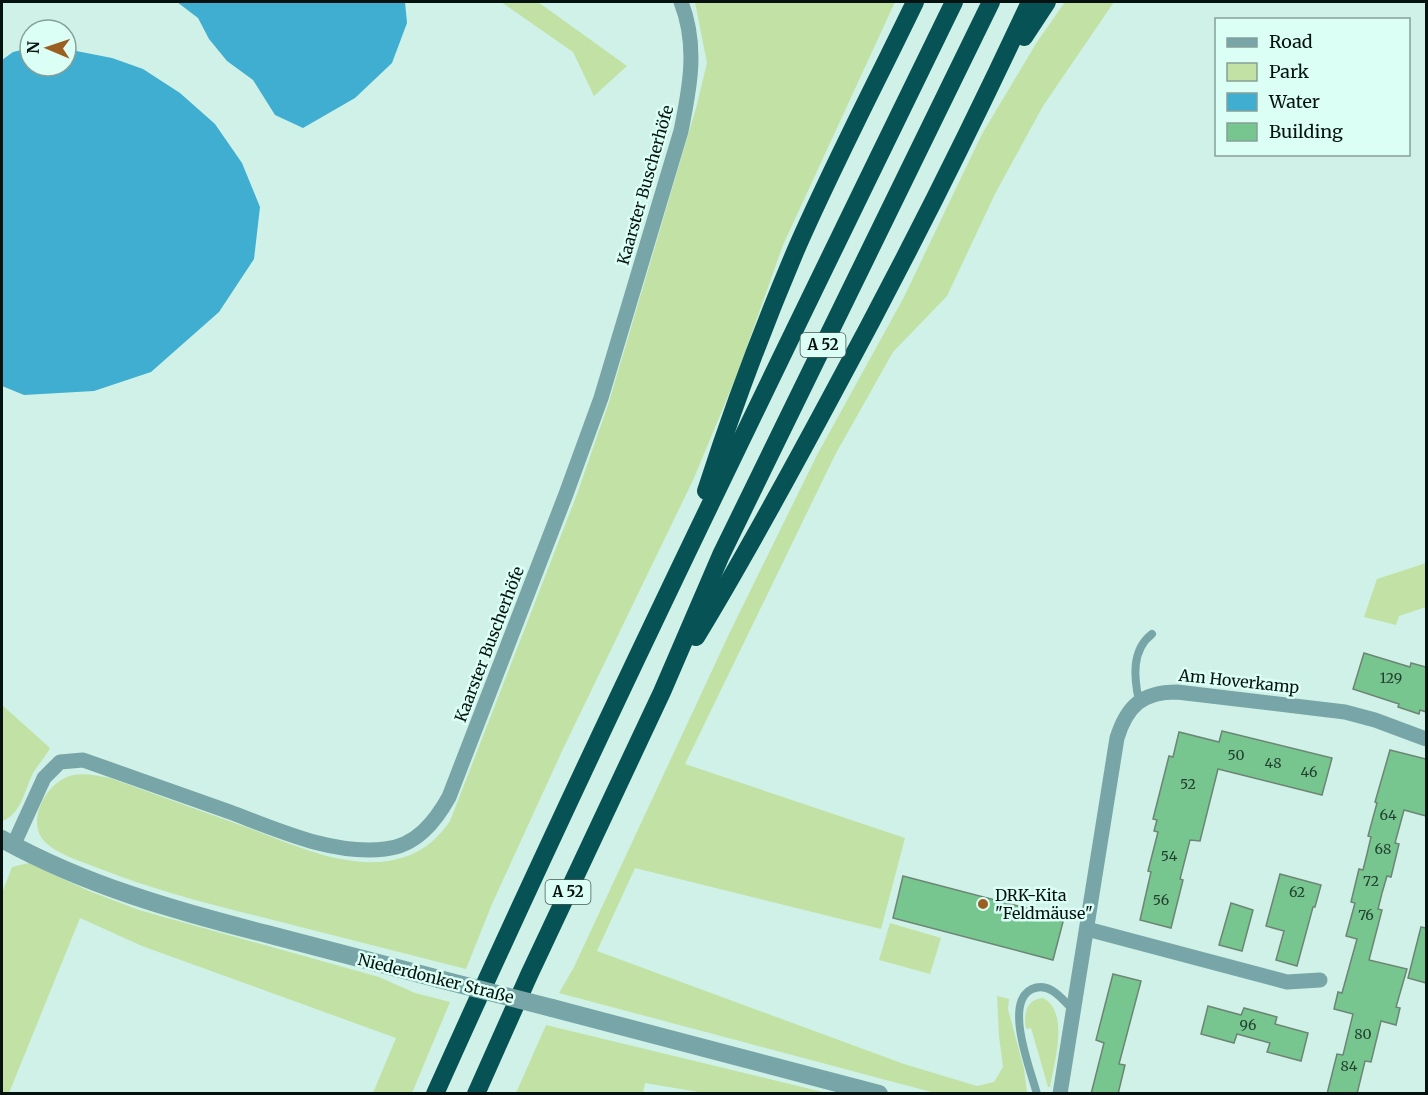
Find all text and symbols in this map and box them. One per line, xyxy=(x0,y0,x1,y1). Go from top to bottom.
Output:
north arrow xyxy=(18,18,78,78)
legend xyxy=(1215,18,1410,156)
text: Road xyxy=(1269,30,1313,53)
text: N xyxy=(23,40,43,54)
text: Park xyxy=(1269,60,1310,83)
text: Water xyxy=(1268,90,1320,113)
street label: Kaarster Buscherhöfe xyxy=(613,103,677,267)
text: Building xyxy=(1269,120,1343,143)
road number: A 52 xyxy=(800,333,846,357)
street label: Kaarster Buscherhöfe xyxy=(450,563,528,725)
street label: Am Hoverkamp xyxy=(1177,665,1300,697)
house number: 129 xyxy=(1380,669,1402,687)
house number: 50 xyxy=(1228,746,1244,764)
house number: 48 xyxy=(1265,754,1281,772)
house number: 46 xyxy=(1301,763,1317,781)
house number: 52 xyxy=(1180,775,1196,793)
house number: 64 xyxy=(1379,806,1397,824)
house number: 68 xyxy=(1375,840,1391,858)
house number: 54 xyxy=(1161,847,1178,865)
house number: 72 xyxy=(1363,872,1379,890)
road number: A 52 xyxy=(546,880,590,904)
house number: 62 xyxy=(1289,883,1305,901)
place label: DRK-Kita "Feldmäuse" xyxy=(995,885,1093,923)
house number: 56 xyxy=(1153,891,1169,909)
marker: DRK-Kita "Feldmäuse" xyxy=(976,897,990,911)
house number: 76 xyxy=(1358,906,1374,924)
street label: Niederdonker Straße xyxy=(356,949,516,1007)
house number: 96 xyxy=(1240,1016,1256,1034)
house number: 80 xyxy=(1354,1025,1372,1043)
house number: 84 xyxy=(1341,1057,1358,1075)

